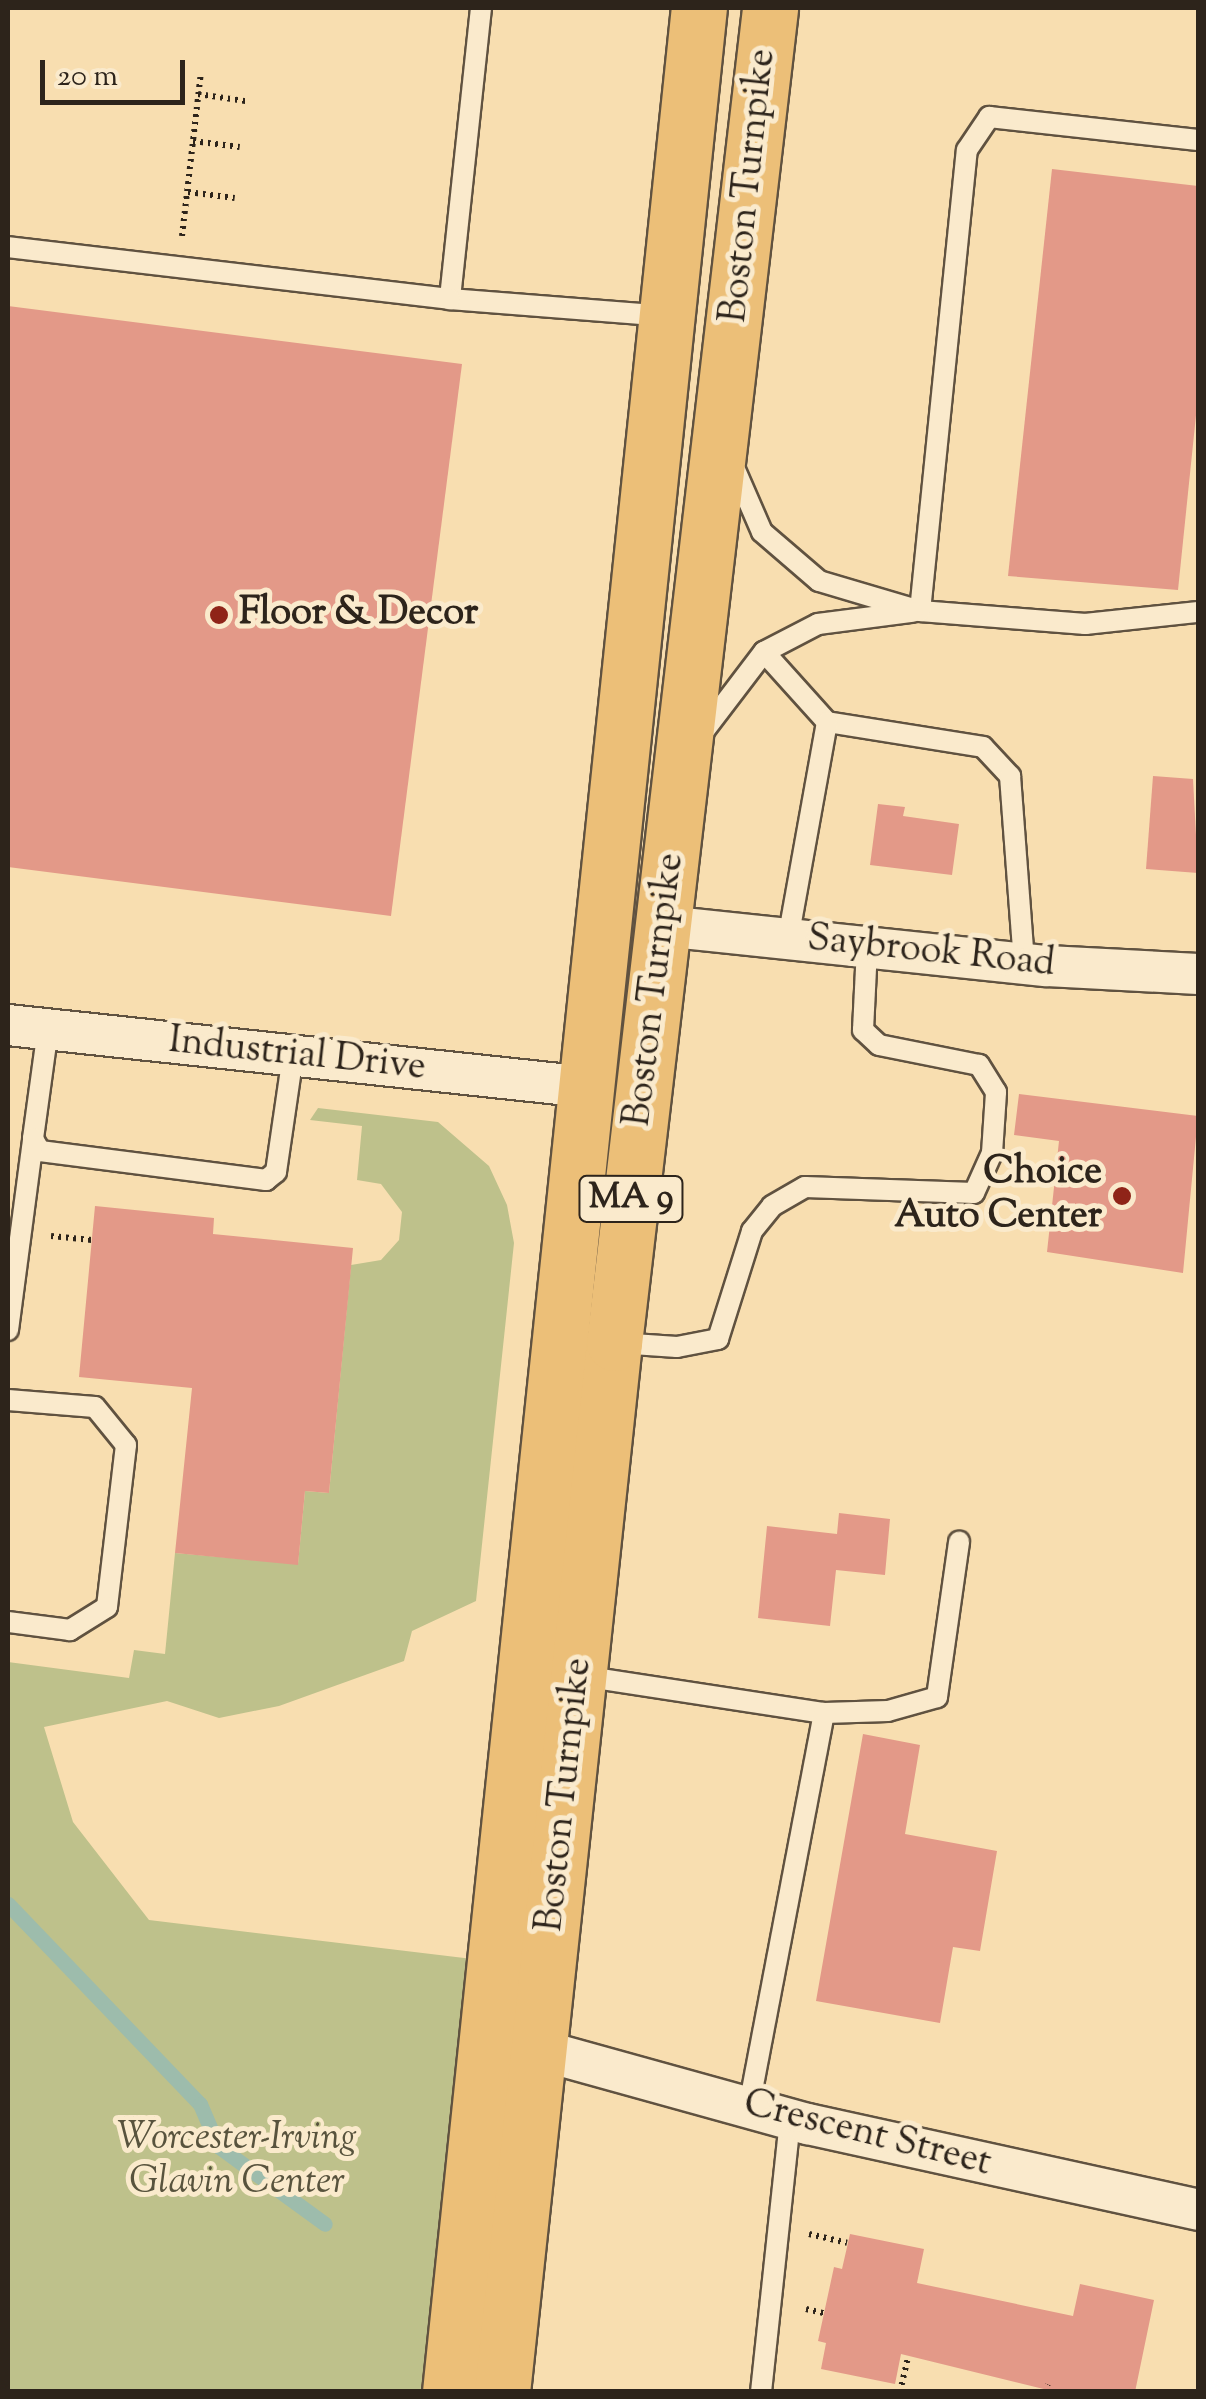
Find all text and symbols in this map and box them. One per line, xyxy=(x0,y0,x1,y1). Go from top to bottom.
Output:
scale bar xyxy=(45,40,190,102)
street label: Boston Turnpike xyxy=(713,47,787,325)
text: 20 m xyxy=(57,56,118,99)
place label: Floor & Decor xyxy=(239,592,478,638)
marker: Floor & Decor xyxy=(208,604,230,626)
street label: Boston Turnpike xyxy=(617,851,695,1129)
street label: Saybrook Road xyxy=(805,917,1057,989)
street label: Industrial Drive xyxy=(166,1020,428,1092)
place label: Choice Auto Center xyxy=(894,1151,1102,1240)
road number: MA 9 xyxy=(576,1169,686,1229)
marker: Choice Auto Center xyxy=(1111,1185,1133,1207)
street label: Boston Turnpike xyxy=(529,1656,603,1934)
street label: Crescent Street xyxy=(739,2082,995,2188)
park label: Worcester-Irving Glavin Center xyxy=(117,2117,357,2206)

